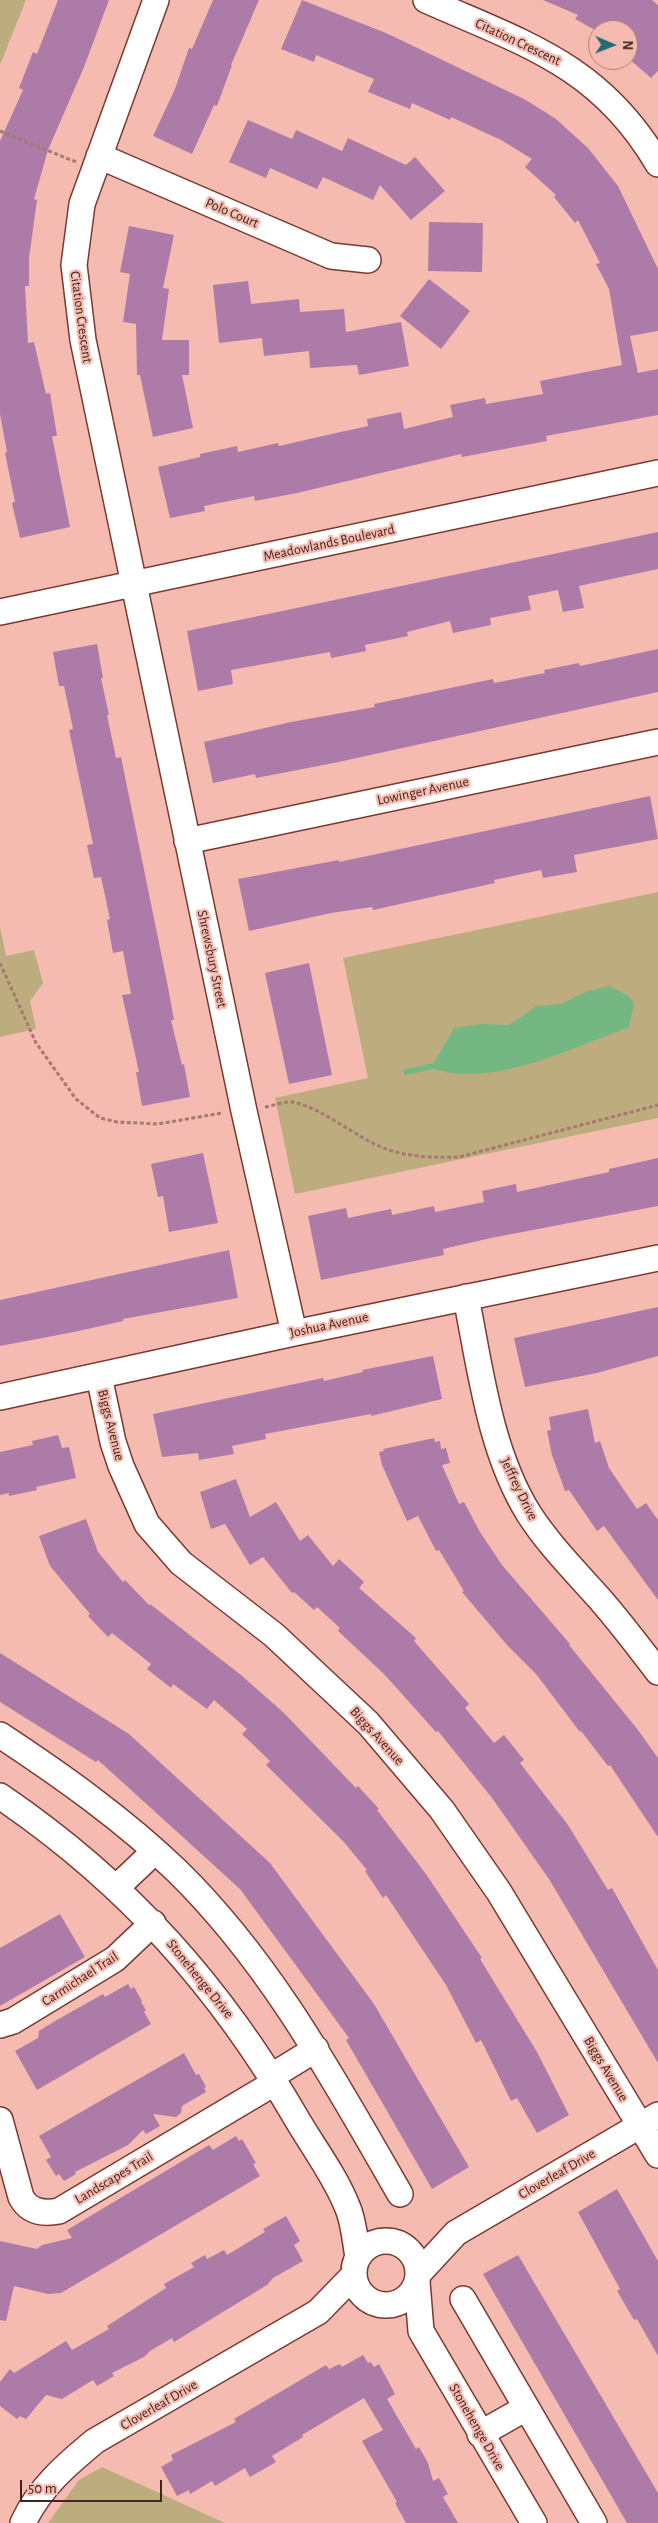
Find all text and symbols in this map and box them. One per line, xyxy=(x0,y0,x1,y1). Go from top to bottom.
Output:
street label: Citation Crescent xyxy=(473,15,563,69)
north arrow xyxy=(588,20,638,70)
text: N xyxy=(620,40,634,50)
street label: Polo Court xyxy=(203,194,261,232)
street label: Citation Crescent xyxy=(66,270,96,364)
street label: Meadowlands Boulevard xyxy=(262,521,396,565)
street label: Lowinger Avenue xyxy=(376,773,470,809)
street label: Shrewsbury Street xyxy=(193,909,231,1009)
street label: Joshua Avenue xyxy=(288,1308,370,1342)
street label: Biggs Avenue xyxy=(94,1388,128,1462)
street label: Jeffrey Drive xyxy=(497,1455,541,1523)
street label: Biggs Avenue xyxy=(346,1703,408,1769)
street label: Stonehenge Drive xyxy=(163,1936,237,2022)
street label: Carmichael Trail xyxy=(39,1948,121,2010)
street label: Biggs Avenue xyxy=(580,2033,632,2105)
street label: Cloverleaf Drive xyxy=(516,2145,598,2203)
street label: Landscapes Trail xyxy=(72,2148,156,2208)
street label: Cloverleaf Drive xyxy=(118,2376,200,2434)
street label: Stonehenge Drive xyxy=(445,2381,509,2473)
scale bar xyxy=(22,2470,165,2502)
text: 50 m xyxy=(28,2481,57,2496)

